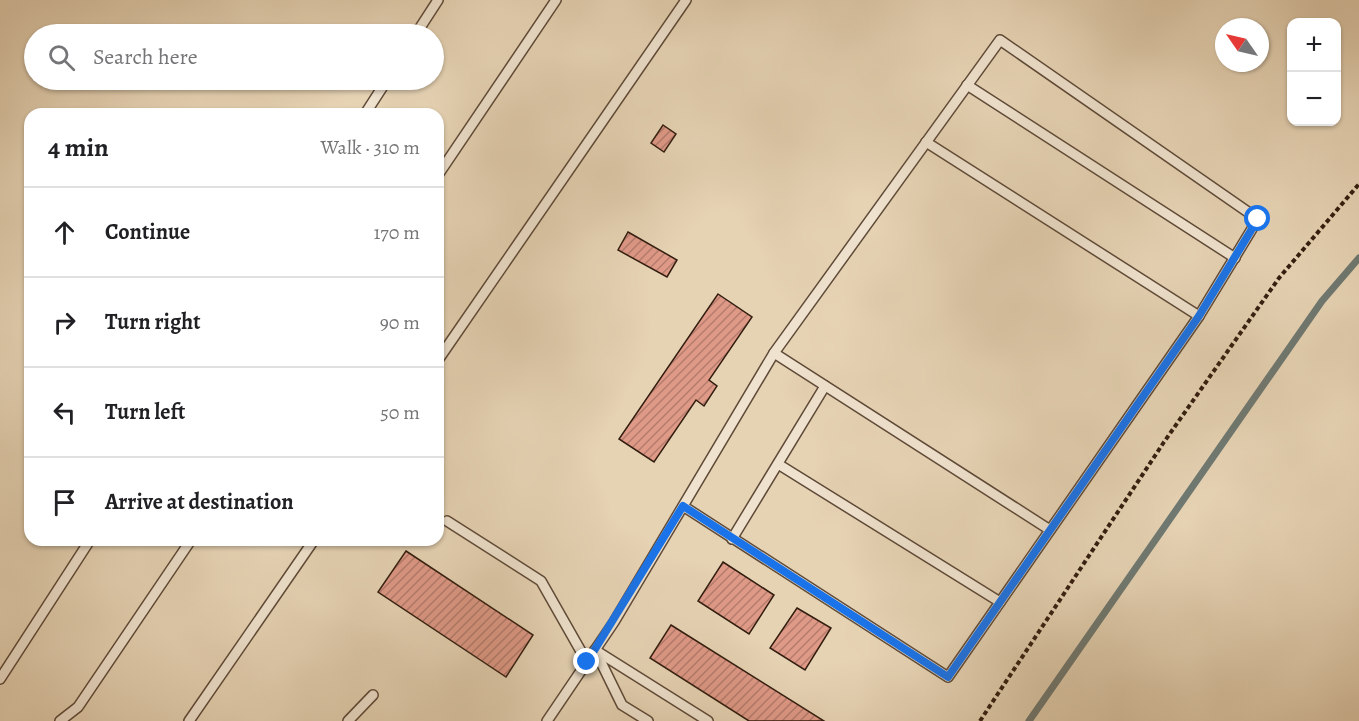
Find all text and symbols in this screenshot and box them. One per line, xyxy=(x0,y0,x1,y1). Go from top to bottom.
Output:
north arrow xyxy=(1215,18,1269,72)
map controls xyxy=(1287,18,1341,126)
button: + xyxy=(1287,18,1341,72)
search box xyxy=(24,24,444,90)
icon: search xyxy=(45,41,78,74)
text: Search here xyxy=(93,42,198,72)
button: − xyxy=(1287,72,1341,126)
text: 4 min xyxy=(48,130,109,165)
text: Walk · 310 m xyxy=(321,134,420,161)
route start xyxy=(1244,205,1270,231)
icon: ahead xyxy=(48,216,81,249)
text: Continue xyxy=(105,217,190,247)
text: 170 m xyxy=(374,219,420,246)
icon: right xyxy=(48,306,81,339)
text: Turn right xyxy=(105,307,201,337)
text: 90 m xyxy=(380,309,420,336)
icon: left xyxy=(48,396,81,429)
text: Turn left xyxy=(105,397,185,427)
text: 50 m xyxy=(380,399,420,426)
icon: arrive xyxy=(48,486,81,519)
text: Arrive at destination xyxy=(105,487,294,517)
route end xyxy=(573,648,599,674)

